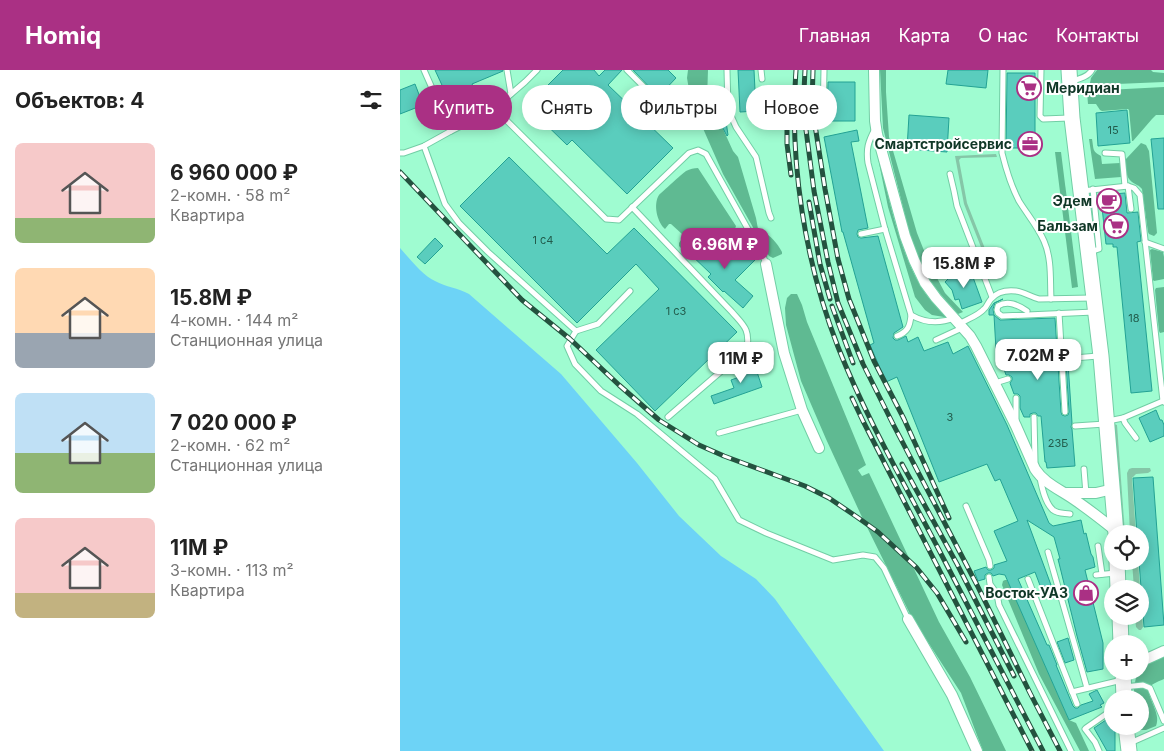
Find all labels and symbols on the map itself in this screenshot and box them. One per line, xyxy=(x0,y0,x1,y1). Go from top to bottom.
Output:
supermarket icon: Меридиан xyxy=(1016,75,1042,101)
place label: Меридиан xyxy=(1046,79,1120,96)
house number: 15 xyxy=(1107,123,1119,137)
office icon: Смартстройсервис xyxy=(1017,131,1043,157)
place label: Смартстройсервис xyxy=(874,135,1012,152)
cafe icon: Эдем xyxy=(1096,188,1122,214)
place label: Эдем xyxy=(1053,192,1092,209)
supermarket icon: Бальзам xyxy=(1103,213,1129,239)
place label: Бальзам xyxy=(1037,217,1098,234)
pin: 6.96M ₽ xyxy=(679,228,771,270)
house number: 1 с4 xyxy=(533,233,553,247)
pin: 15.8M ₽ xyxy=(918,246,1010,289)
house number: 1 с3 xyxy=(666,304,687,318)
house number: 18 xyxy=(1128,311,1140,325)
pin: 7.02M ₽ xyxy=(992,338,1084,381)
pin: 11M ₽ xyxy=(706,342,776,384)
house number: 3 xyxy=(947,410,954,424)
house number: 23Б xyxy=(1048,436,1068,450)
shop icon: Восток-УАЗ xyxy=(1073,580,1099,606)
place label: Восток-УАЗ xyxy=(985,584,1068,601)

